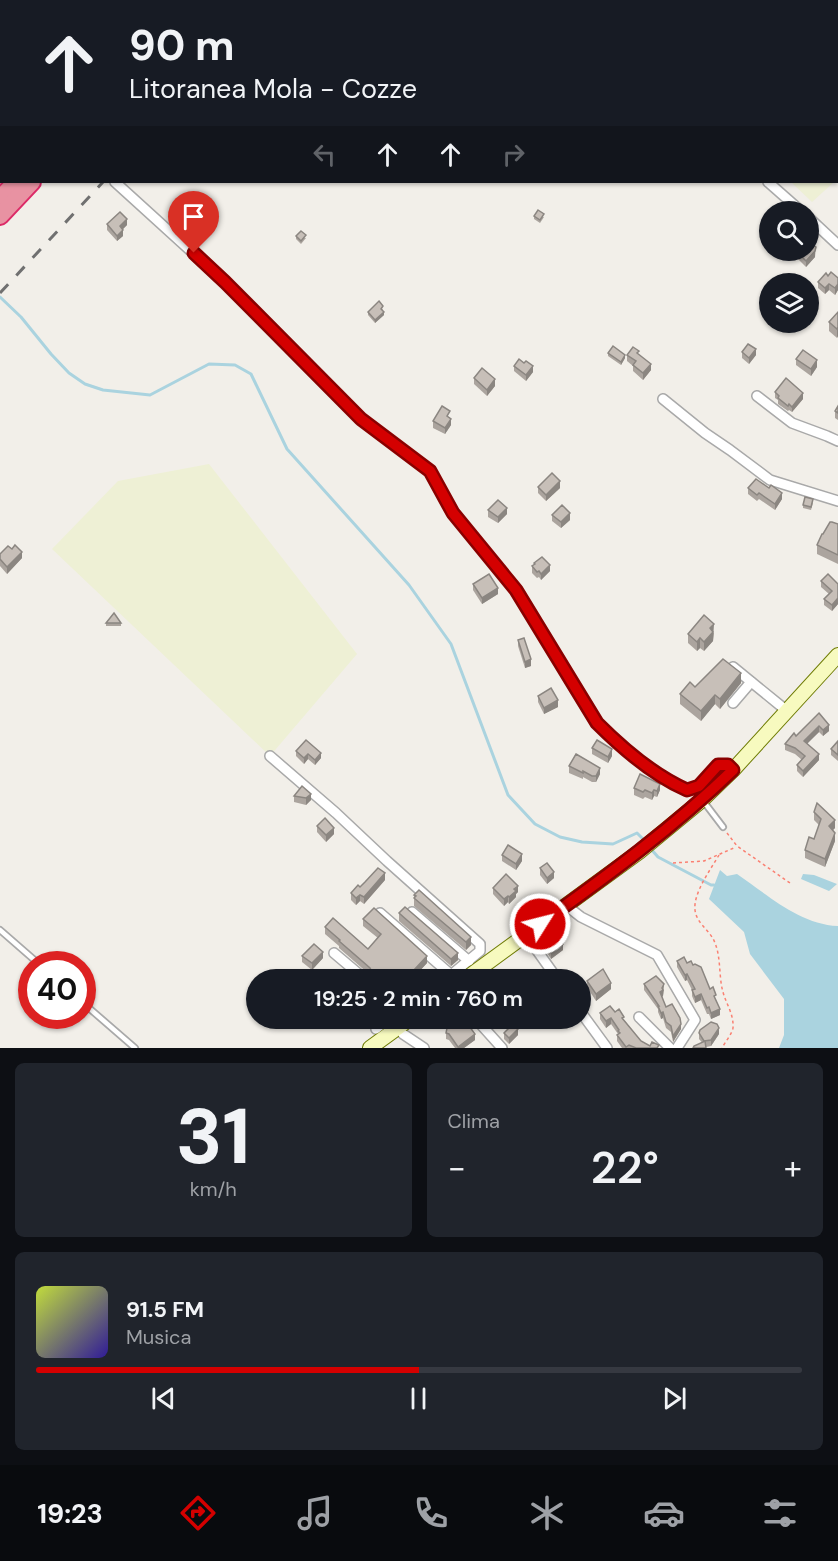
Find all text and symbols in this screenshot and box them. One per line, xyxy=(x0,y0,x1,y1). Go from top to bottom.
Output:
text: 90 m xyxy=(129,18,235,73)
icon: ahead xyxy=(30,24,108,102)
text: Litoranea Mola - Cozze xyxy=(129,71,417,106)
icon: left xyxy=(308,138,341,171)
icon: ahead xyxy=(371,138,404,171)
icon: ahead xyxy=(434,138,467,171)
icon: right xyxy=(497,138,530,171)
pin xyxy=(168,191,219,253)
icon: arrive xyxy=(177,200,210,233)
map controls xyxy=(759,201,819,333)
button: search xyxy=(759,201,819,261)
button: layers xyxy=(759,273,819,333)
position arrow xyxy=(508,892,572,956)
speed limit sign: 40 xyxy=(18,951,96,1029)
text: 19:25 · 2 min · 760 m xyxy=(314,984,523,1013)
text: 31 xyxy=(176,1086,251,1187)
text: Clima xyxy=(448,1108,500,1134)
text: 22° xyxy=(591,1138,659,1197)
text: − xyxy=(448,1146,466,1189)
text: + xyxy=(784,1146,802,1189)
text: km/h xyxy=(190,1176,237,1202)
text: 91.5 FM xyxy=(126,1295,204,1324)
text: Musica xyxy=(126,1324,191,1350)
icon: previous xyxy=(147,1382,180,1415)
icon: pause xyxy=(402,1382,435,1415)
icon: next xyxy=(658,1382,691,1415)
icon: directions xyxy=(177,1492,219,1534)
icon: music xyxy=(294,1492,336,1534)
icon: phone xyxy=(410,1492,452,1534)
icon: climate xyxy=(526,1492,568,1534)
icon: car xyxy=(643,1492,685,1534)
icon: filters xyxy=(759,1492,801,1534)
text: 19:23 xyxy=(37,1496,103,1531)

